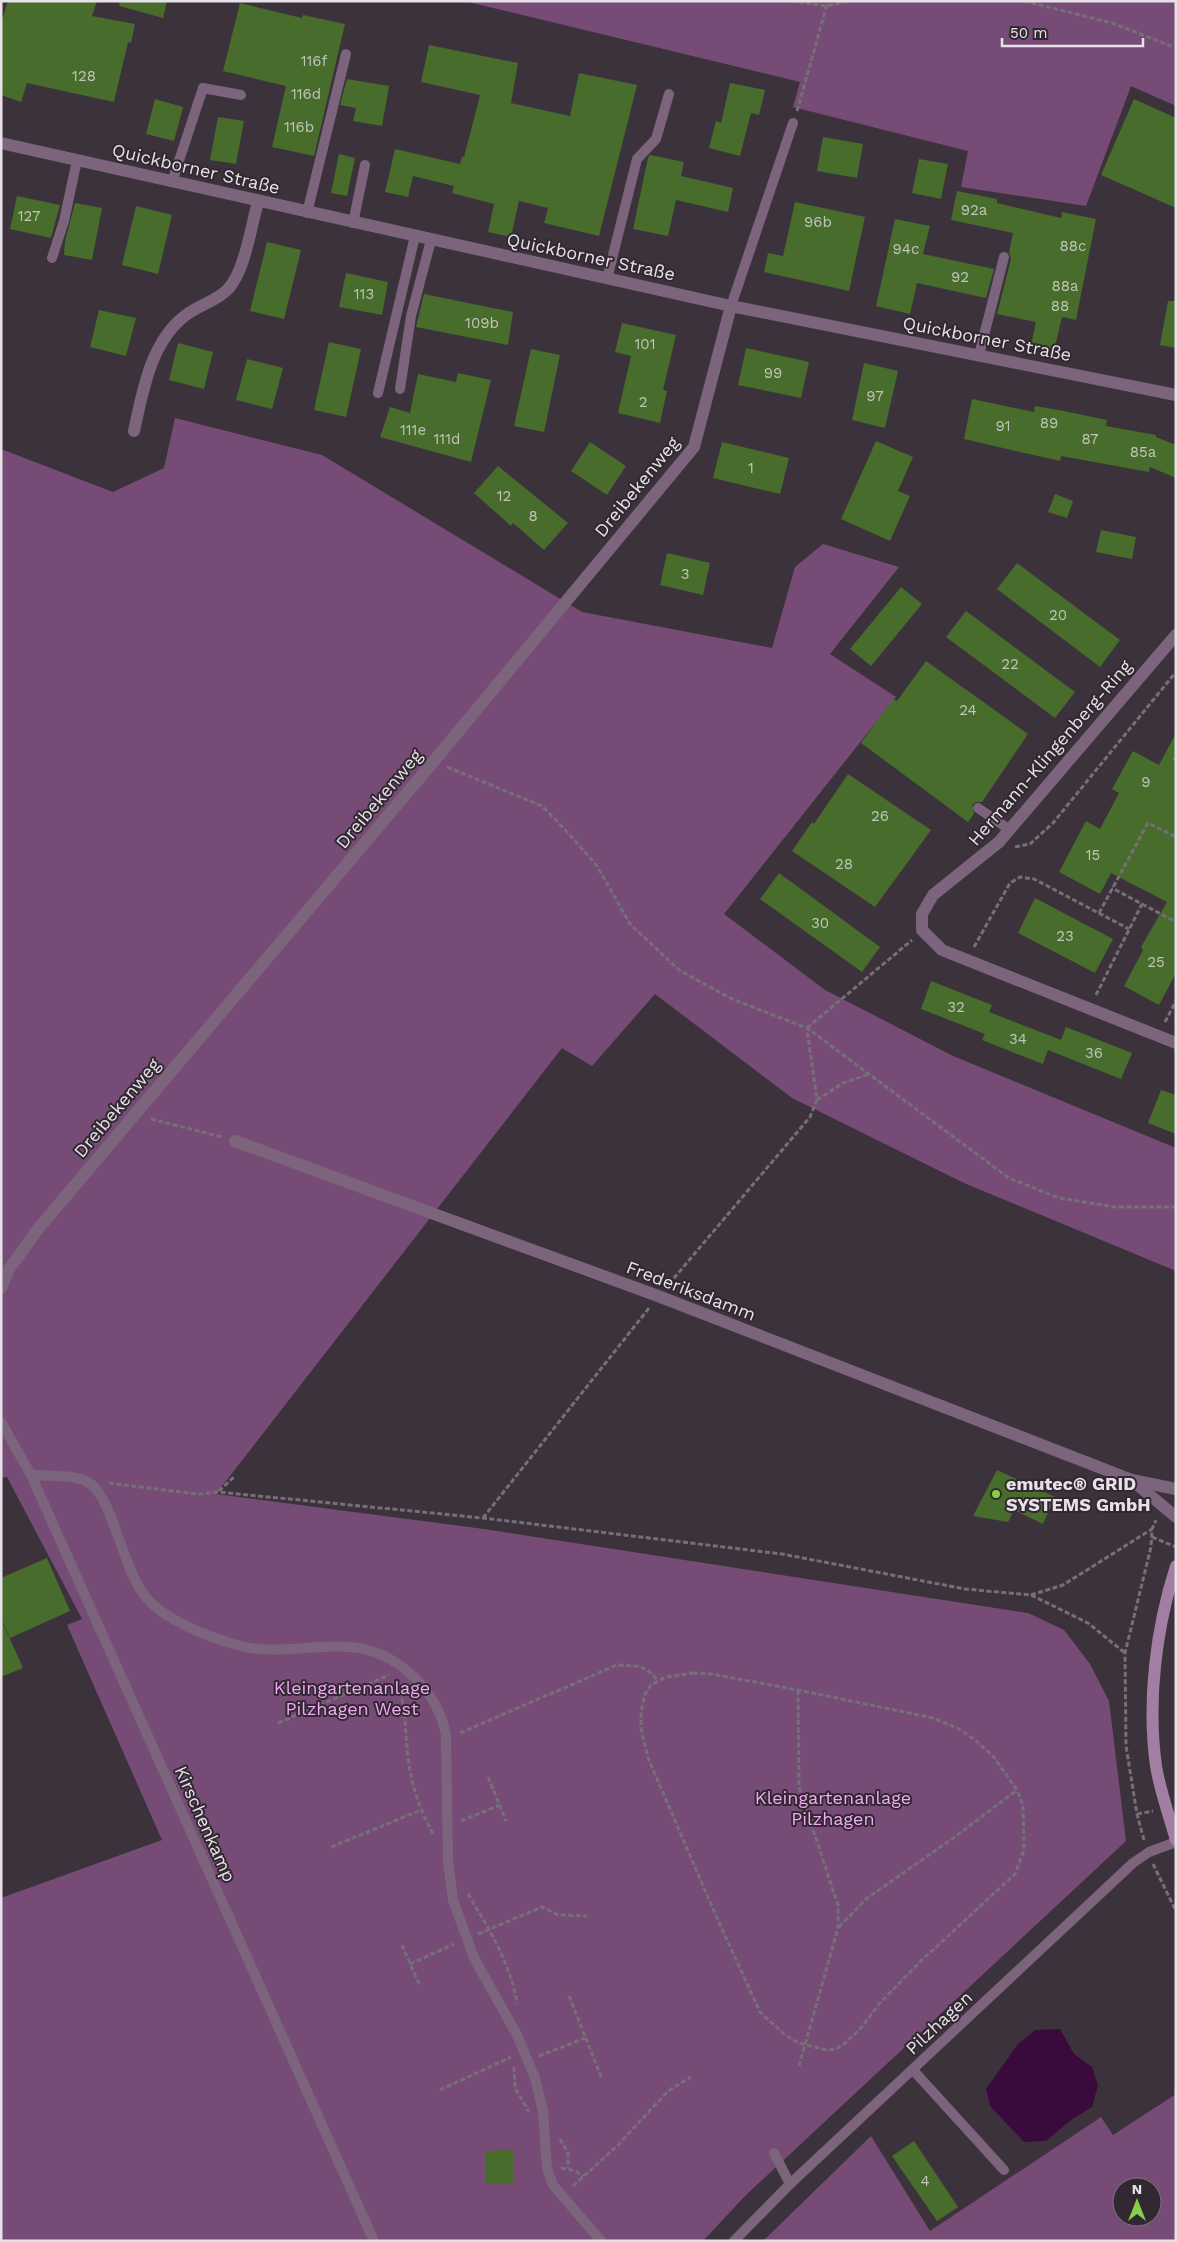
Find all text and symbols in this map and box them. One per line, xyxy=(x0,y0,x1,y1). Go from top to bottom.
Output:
scale bar xyxy=(1002,15,1143,47)
text: 50 m xyxy=(1010,24,1047,42)
house number: 116f xyxy=(301,52,327,70)
house number: 128 xyxy=(72,67,96,85)
house number: 116d xyxy=(291,85,321,103)
house number: 116b xyxy=(284,118,314,136)
street label: Quickborner Straße xyxy=(110,139,282,198)
house number: 92a xyxy=(961,201,988,219)
house number: 127 xyxy=(18,207,40,225)
house number: 96b xyxy=(804,213,832,231)
street label: Quickborner Straße xyxy=(505,228,677,285)
house number: 88c xyxy=(1060,237,1086,255)
house number: 94c xyxy=(893,240,919,258)
house number: 92 xyxy=(951,268,969,286)
house number: 88a xyxy=(1052,277,1079,295)
house number: 113 xyxy=(354,285,374,303)
house number: 88 xyxy=(1051,297,1069,315)
street label: Quickborner Straße xyxy=(901,312,1073,365)
house number: 109b xyxy=(465,314,499,332)
house number: 101 xyxy=(634,335,656,353)
house number: 99 xyxy=(764,364,782,382)
house number: 97 xyxy=(866,387,884,405)
house number: 2 xyxy=(639,393,647,411)
house number: 89 xyxy=(1040,414,1058,432)
house number: 91 xyxy=(995,417,1011,435)
house number: 111e xyxy=(400,421,426,439)
house number: 111d xyxy=(434,430,460,448)
house number: 87 xyxy=(1081,430,1099,448)
street label: Dreibekenweg xyxy=(590,432,684,541)
house number: 85a xyxy=(1130,443,1157,461)
house number: 1 xyxy=(748,459,754,477)
house number: 12 xyxy=(497,487,511,505)
house number: 8 xyxy=(528,507,538,525)
house number: 3 xyxy=(681,565,689,583)
house number: 20 xyxy=(1049,606,1067,624)
street label: Hermann-Klingenberg-Ring xyxy=(963,655,1136,850)
house number: 22 xyxy=(1001,655,1019,673)
house number: 24 xyxy=(959,701,977,719)
street label: Dreibekenweg xyxy=(331,745,426,852)
house number: 9 xyxy=(1141,773,1151,791)
house number: 26 xyxy=(871,807,889,825)
house number: 15 xyxy=(1086,846,1100,864)
house number: 28 xyxy=(835,855,853,873)
house number: 30 xyxy=(811,914,829,932)
house number: 23 xyxy=(1056,927,1074,945)
house number: 25 xyxy=(1147,953,1165,971)
house number: 32 xyxy=(947,998,965,1016)
house number: 34 xyxy=(1009,1030,1027,1048)
house number: 36 xyxy=(1085,1044,1103,1062)
street label: Dreibekenweg xyxy=(69,1054,164,1161)
street label: Frederiksdamm xyxy=(624,1256,759,1325)
place label: emutec® GRID SYSTEMS GmbH xyxy=(1006,1473,1151,1515)
marker: emutec® GRID SYSTEMS GmbH xyxy=(990,1488,1002,1500)
park label: Kleingartenanlage Pilzhagen West xyxy=(274,1677,430,1719)
street label: Kirschenkamp xyxy=(171,1763,240,1885)
park label: Kleingartenanlage Pilzhagen xyxy=(755,1787,911,1829)
street label: Pilzhagen xyxy=(901,1987,976,2059)
house number: 4 xyxy=(920,2172,930,2190)
north arrow xyxy=(1112,2177,1162,2227)
text: N xyxy=(1132,2181,1142,2197)

